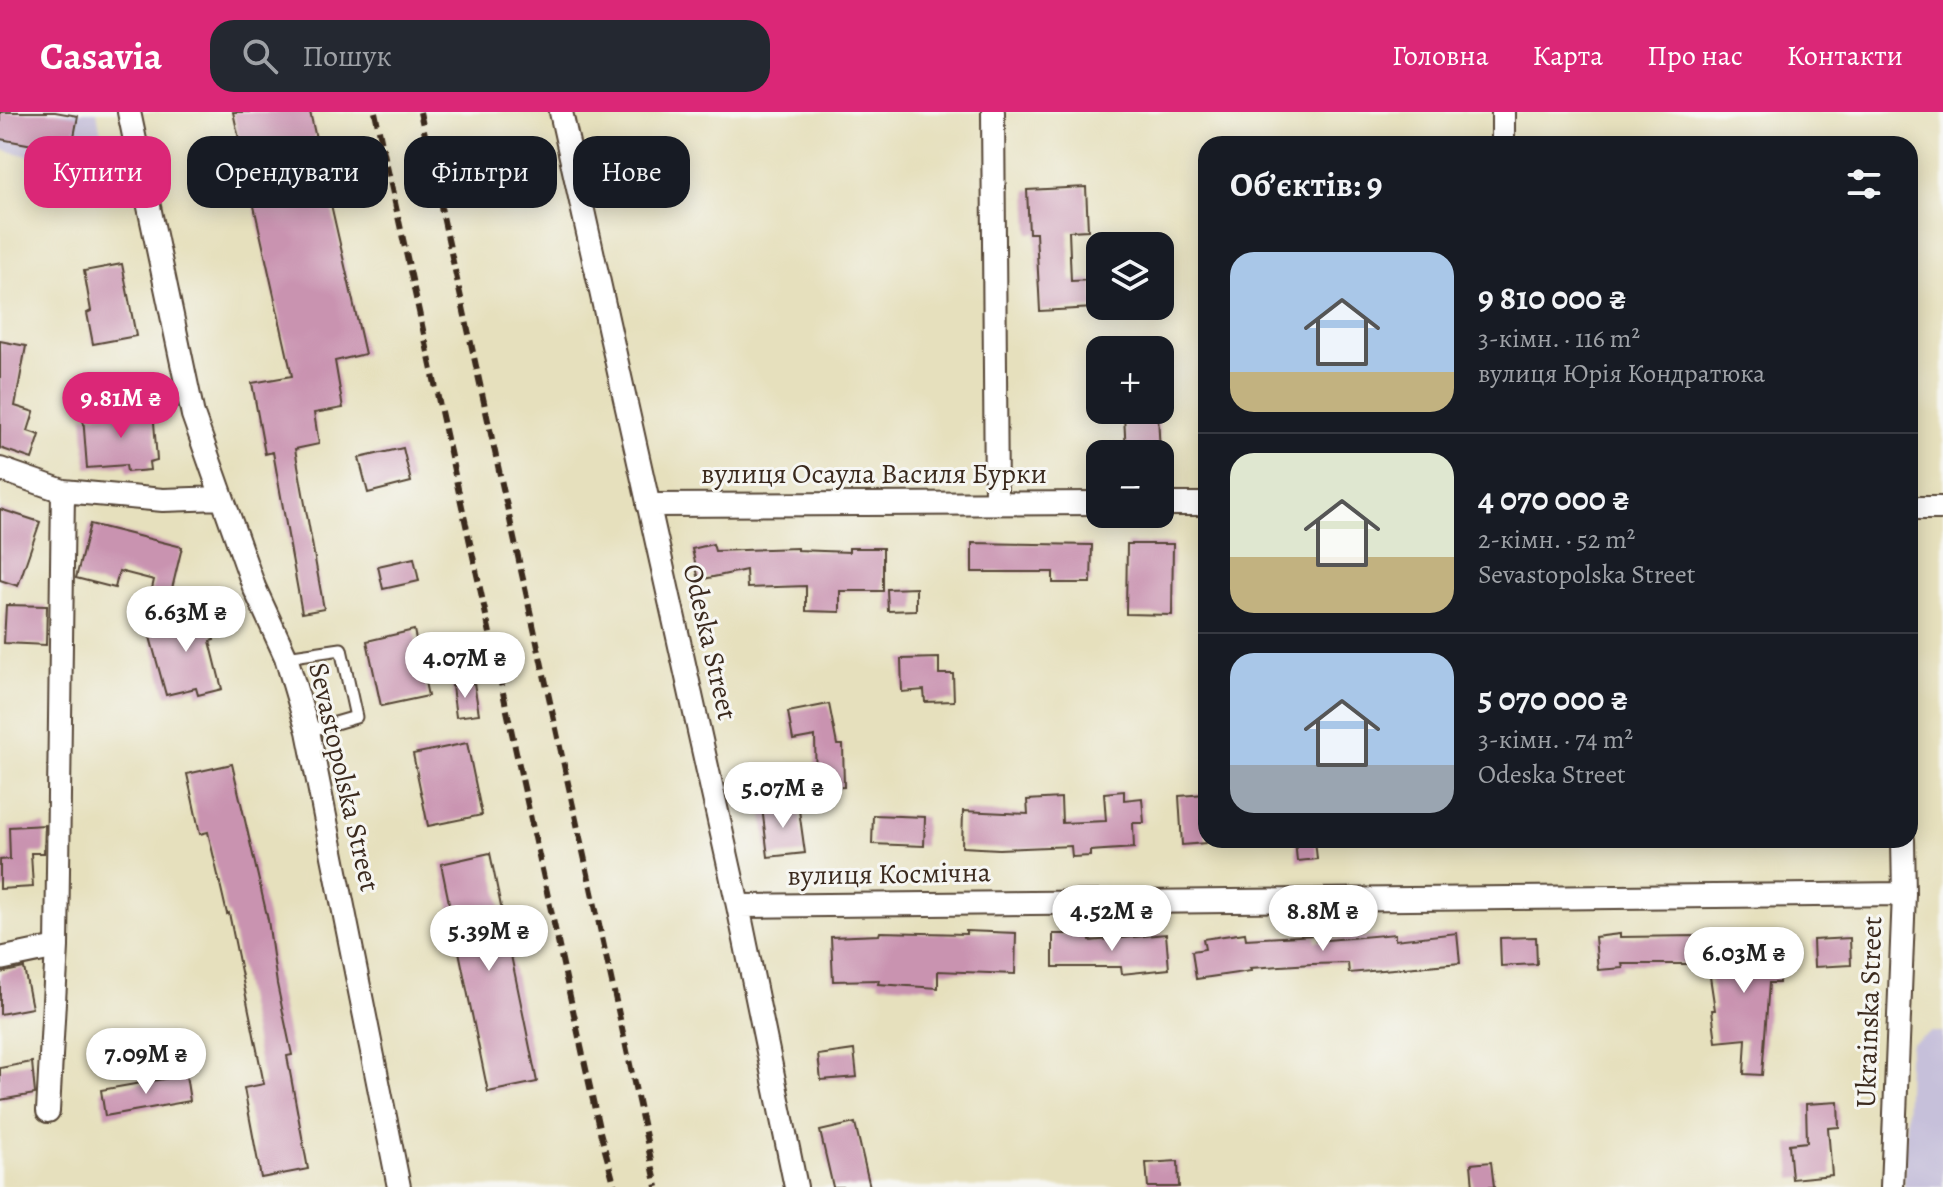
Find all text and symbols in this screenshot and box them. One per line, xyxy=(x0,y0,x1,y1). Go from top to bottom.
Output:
search box xyxy=(210,20,770,92)
text: Casavia xyxy=(40,30,162,82)
icon: search xyxy=(238,34,282,78)
text: Пошук xyxy=(302,36,392,76)
text: Головна xyxy=(1392,37,1489,75)
text: Карта xyxy=(1533,37,1603,75)
text: Про нас xyxy=(1647,37,1743,75)
text: Контакти xyxy=(1787,37,1903,75)
chip: Купити xyxy=(24,136,171,208)
chip: Орендувати xyxy=(187,136,388,208)
chip: Фільтри xyxy=(404,136,557,208)
chip: Нове xyxy=(573,136,690,208)
text: Об’єктів: 9 xyxy=(1230,161,1383,208)
icon: filters xyxy=(1842,162,1886,206)
map controls xyxy=(1086,232,1174,528)
button: layers xyxy=(1086,232,1174,320)
text: 9 810 000 ₴ xyxy=(1478,274,1627,321)
icon: home xyxy=(1294,284,1390,380)
text: 3-кімн. · 116 m² xyxy=(1478,321,1640,356)
button: + xyxy=(1086,336,1174,424)
text: вулиця Юрія Кондратюка xyxy=(1478,356,1765,391)
pin: 9.81M ₴ xyxy=(47,372,195,440)
text: 9.81M ₴ xyxy=(80,380,162,415)
button: − xyxy=(1086,440,1174,528)
street label: вулиця Осаула Василя Бурки xyxy=(701,455,1047,493)
text: 4 070 000 ₴ xyxy=(1478,475,1630,522)
icon: home xyxy=(1294,485,1390,581)
text: 2-кімн. · 52 m² xyxy=(1478,522,1635,557)
text: Sevastopolska Street xyxy=(1478,557,1695,592)
street label: Odeska Street xyxy=(674,560,746,724)
pin: 6.63M ₴ xyxy=(112,586,260,654)
text: 6.63M ₴ xyxy=(145,594,228,629)
pin: 4.07M ₴ xyxy=(391,632,539,700)
text: 4.07M ₴ xyxy=(423,640,507,675)
street label: Sevastopolska Street xyxy=(299,659,389,895)
text: 5 070 000 ₴ xyxy=(1478,675,1629,722)
icon: home xyxy=(1294,685,1390,781)
text: 3-кімн. · 74 m² xyxy=(1478,722,1633,757)
text: Odeska Street xyxy=(1478,757,1626,792)
pin: 5.07M ₴ xyxy=(709,762,857,830)
text: 5.07M ₴ xyxy=(742,770,824,805)
street label: вулиця Космічна xyxy=(787,853,991,895)
pin: 4.52M ₴ xyxy=(1038,885,1186,953)
pin: 8.8M ₴ xyxy=(1258,885,1388,953)
text: 4.52M ₴ xyxy=(1070,893,1154,928)
text: 8.8M ₴ xyxy=(1287,893,1359,928)
pin: 5.39M ₴ xyxy=(415,905,563,973)
text: 5.39M ₴ xyxy=(448,913,530,948)
street label: Ukrainska Street xyxy=(1847,916,1891,1108)
pin: 6.03M ₴ xyxy=(1670,927,1818,995)
text: 6.03M ₴ xyxy=(1702,935,1786,970)
pin: 7.09M ₴ xyxy=(72,1028,220,1096)
text: 7.09M ₴ xyxy=(104,1036,188,1071)

